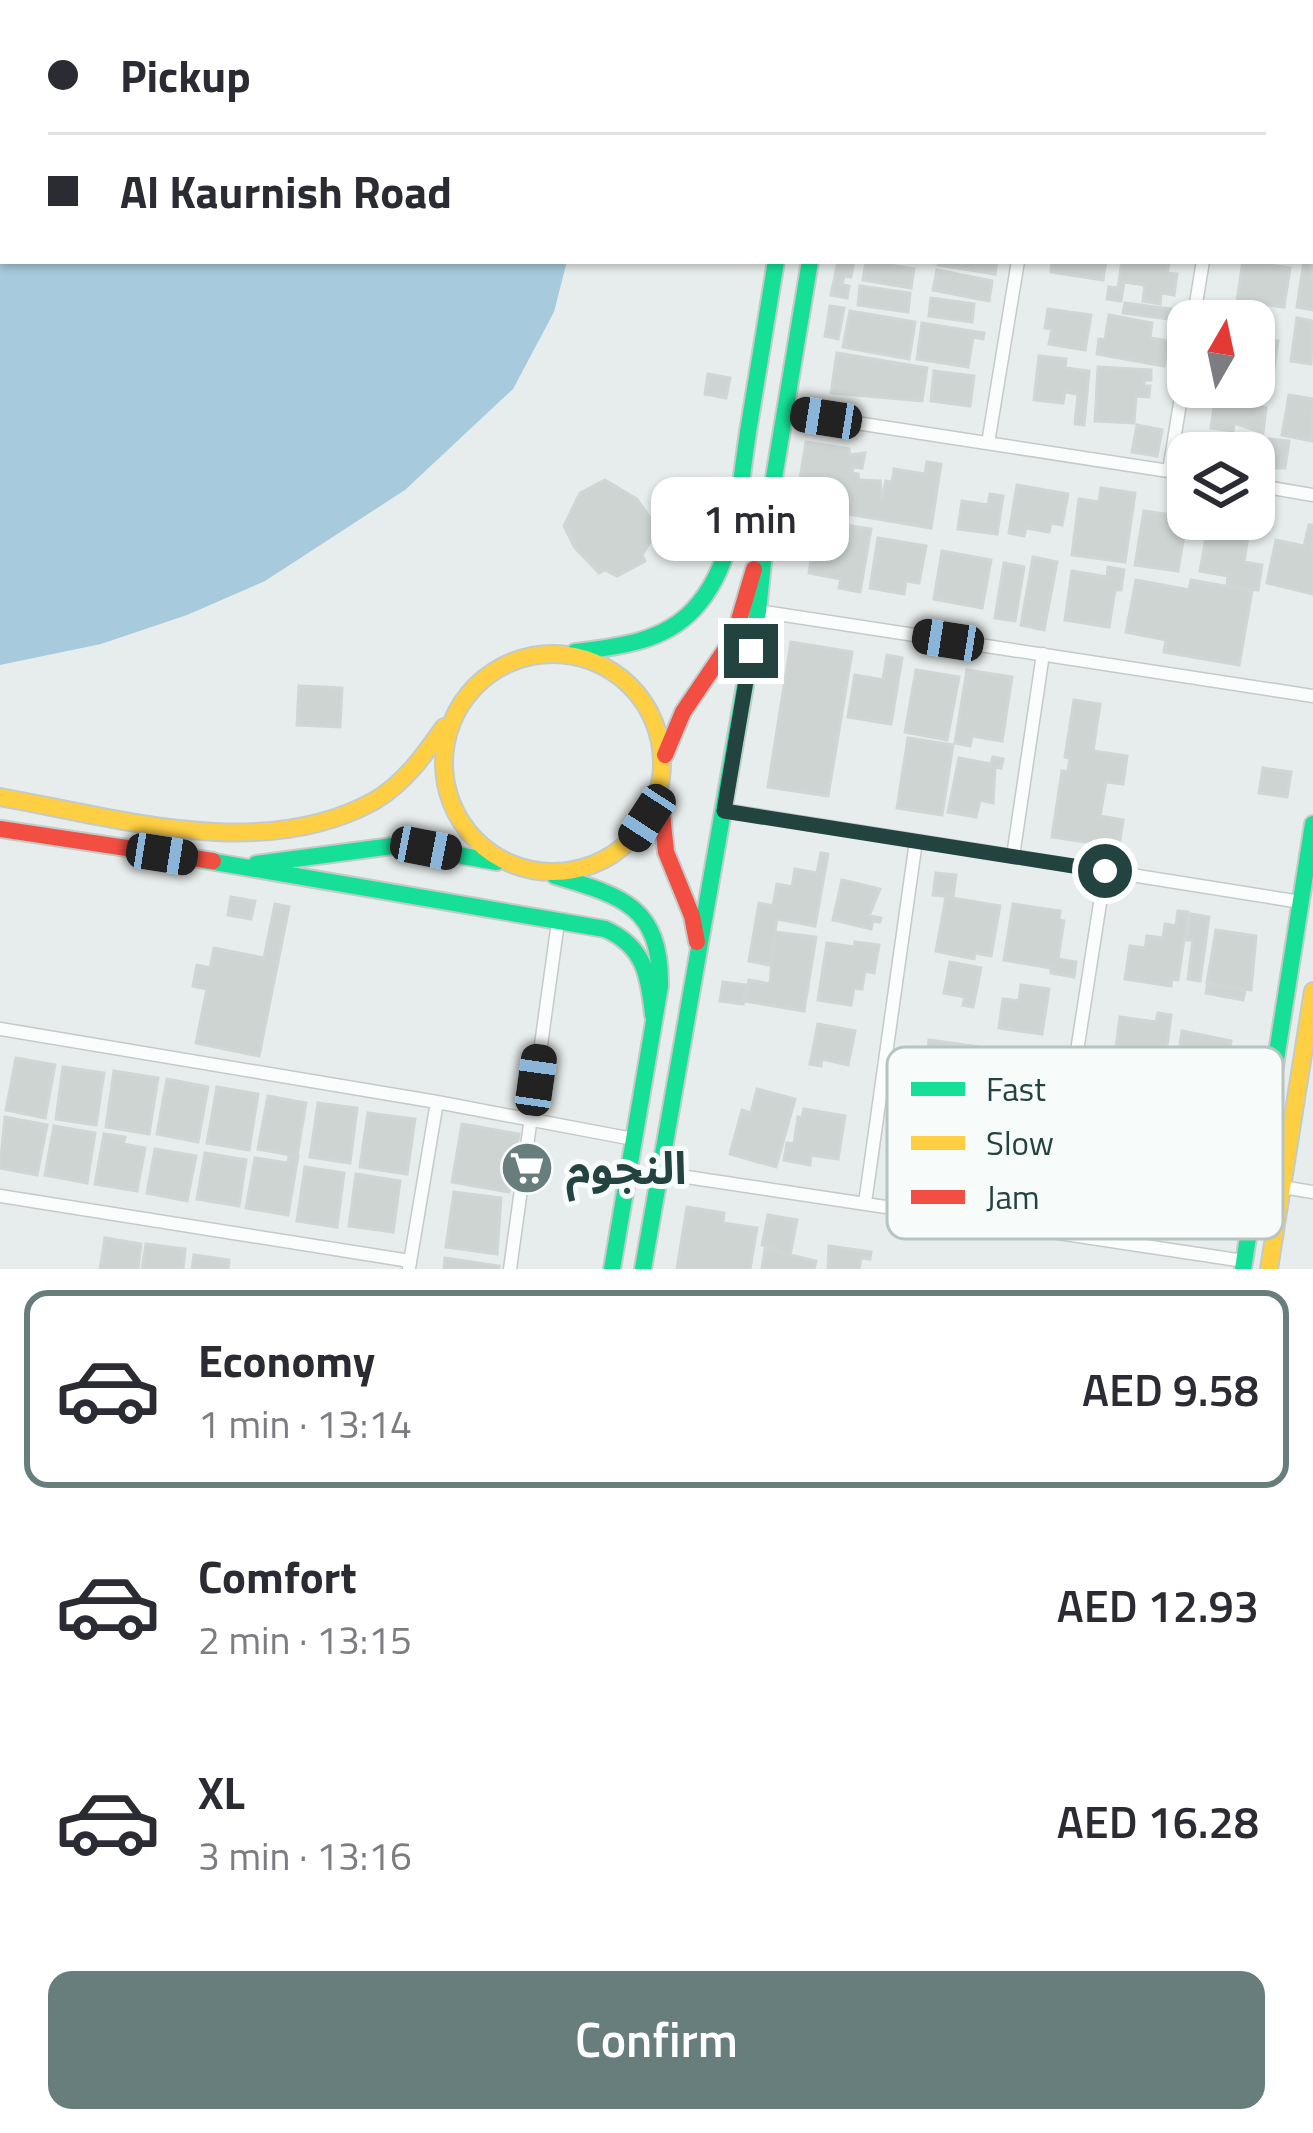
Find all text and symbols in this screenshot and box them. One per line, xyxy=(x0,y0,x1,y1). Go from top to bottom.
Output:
text: Pickup xyxy=(120,41,251,109)
text: Al Kaurnish Road xyxy=(120,157,452,225)
north arrow xyxy=(1167,300,1275,408)
map controls xyxy=(1167,300,1275,540)
car xyxy=(788,395,864,441)
button: layers xyxy=(1167,432,1275,540)
callout: 1 min xyxy=(652,477,850,561)
text: 1 min xyxy=(703,489,797,548)
car xyxy=(910,617,986,663)
route end xyxy=(724,624,778,678)
car xyxy=(612,778,682,858)
car xyxy=(387,823,465,873)
car xyxy=(124,831,200,877)
route start xyxy=(1078,844,1132,898)
car xyxy=(513,1042,559,1118)
legend xyxy=(887,1047,1283,1239)
text: Fast xyxy=(986,1064,1046,1114)
text: Slow xyxy=(986,1118,1054,1168)
place label: النجوم xyxy=(566,1133,687,1202)
supermarket icon: النجوم xyxy=(499,1140,555,1196)
text: Jam xyxy=(986,1172,1040,1222)
text: Economy xyxy=(198,1326,375,1394)
icon: car xyxy=(54,1335,162,1443)
text: AED 9.58 xyxy=(1082,1355,1259,1423)
text: 1 min · 13:14 xyxy=(198,1394,412,1453)
text: Comfort xyxy=(198,1542,357,1610)
icon: car xyxy=(54,1551,162,1659)
text: AED 12.93 xyxy=(1057,1571,1259,1639)
text: 2 min · 13:15 xyxy=(198,1610,412,1669)
text: XL xyxy=(198,1758,245,1826)
icon: car xyxy=(54,1767,162,1875)
text: AED 16.28 xyxy=(1057,1787,1259,1855)
text: 3 min · 13:16 xyxy=(198,1826,412,1885)
button: Confirm xyxy=(48,1971,1265,2109)

